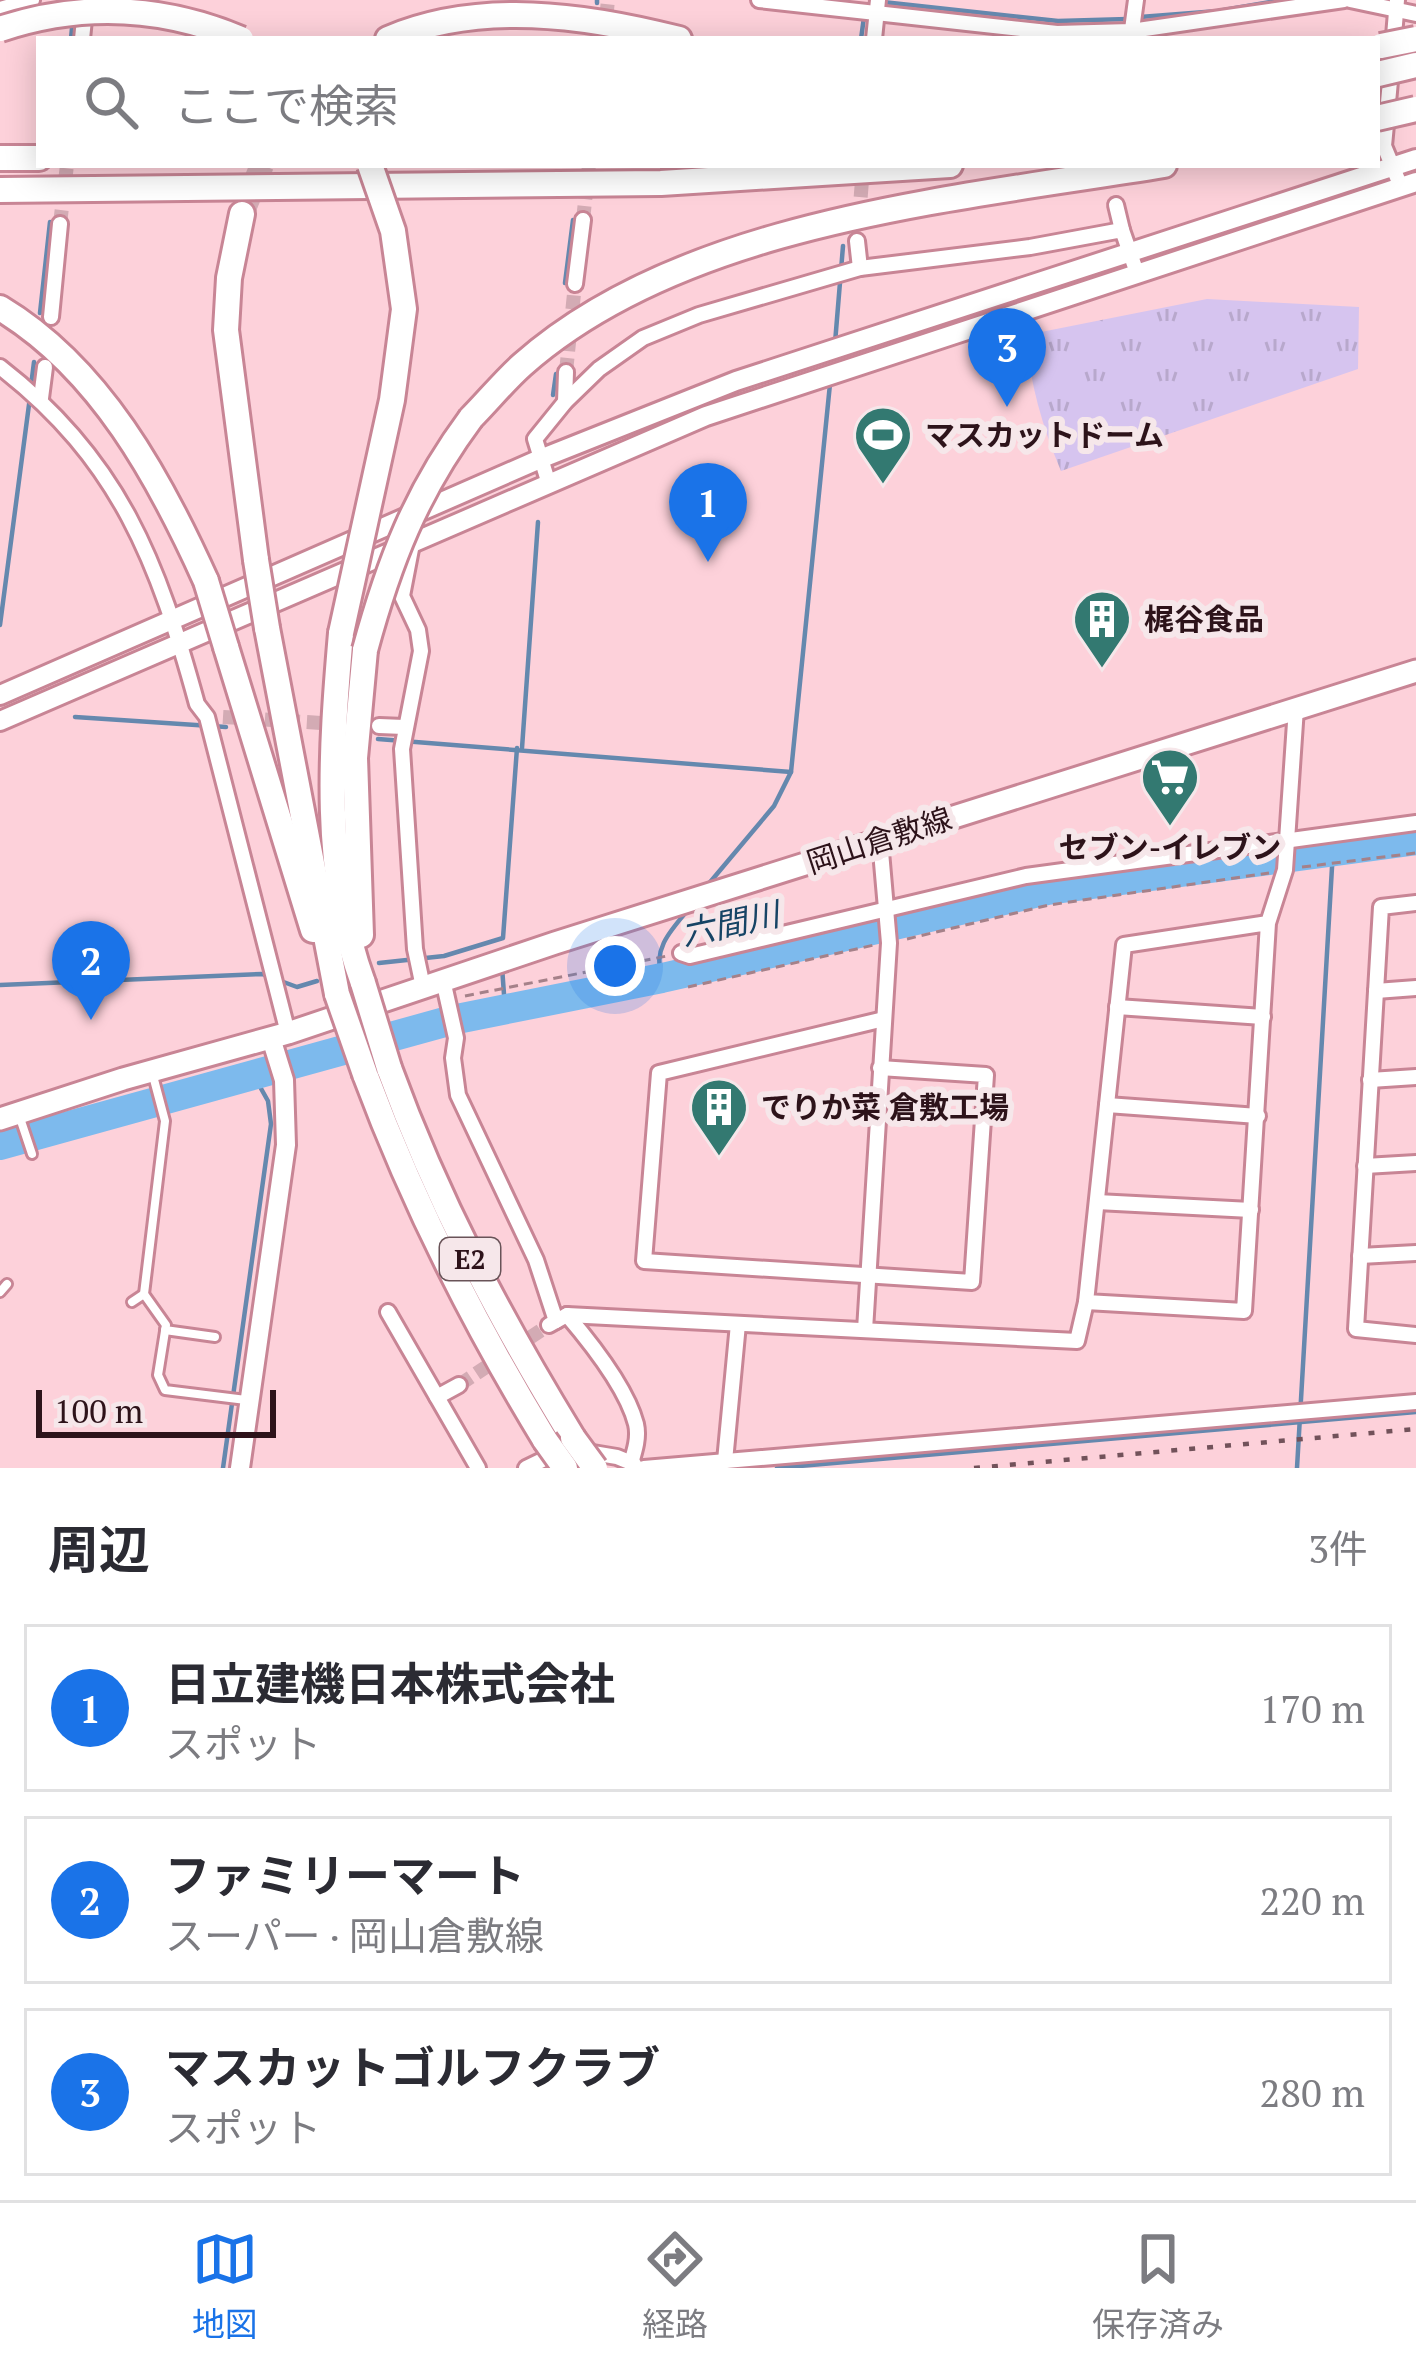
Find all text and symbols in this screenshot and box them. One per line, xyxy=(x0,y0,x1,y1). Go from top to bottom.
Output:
search box xyxy=(36,36,1380,168)
icon: search xyxy=(78,69,144,135)
text: ここで検索 xyxy=(174,75,399,135)
pin: 3 xyxy=(968,308,1046,407)
sports icon: マスカットドーム xyxy=(852,404,914,486)
place label: マスカットドーム xyxy=(925,415,1164,455)
pin: 1 xyxy=(669,463,747,562)
building icon: 梶谷食品 xyxy=(1071,588,1133,670)
place label: 梶谷食品 xyxy=(1144,599,1264,639)
supermarket icon: セブン-イレブン xyxy=(1139,746,1201,828)
street label: 岡山倉敷線 xyxy=(801,798,957,882)
place label: セブン-イレブン xyxy=(1059,827,1281,867)
water label: 六間川 xyxy=(677,891,786,954)
pin: 2 xyxy=(52,921,130,1020)
your location xyxy=(585,936,645,996)
building icon: でりか菜 倉敷工場 xyxy=(688,1076,750,1158)
place label: でりか菜 倉敷工場 xyxy=(761,1087,1009,1127)
road number: E2 xyxy=(440,1238,500,1280)
scale bar xyxy=(36,1384,276,1437)
text: 100 m xyxy=(54,1389,143,1432)
text: 周辺 xyxy=(48,1515,150,1583)
text: 3件 xyxy=(1308,1522,1368,1574)
text: 日立建機日本株式会社 xyxy=(165,1653,615,1713)
text: 1 xyxy=(79,1682,101,1734)
text: 170 m xyxy=(1260,1682,1365,1734)
text: スポット xyxy=(165,1717,321,1769)
text: ファミリーマート xyxy=(165,1845,525,1905)
text: 2 xyxy=(79,1874,101,1926)
text: 220 m xyxy=(1260,1874,1365,1926)
text: スーパー · 岡山倉敷線 xyxy=(165,1909,544,1961)
text: マスカットゴルフクラブ xyxy=(165,2037,660,2097)
text: 3 xyxy=(79,2066,101,2118)
text: 280 m xyxy=(1260,2066,1365,2118)
text: スポット xyxy=(165,2101,321,2153)
tab: 地図 xyxy=(192,2226,258,2346)
tab: 経路 xyxy=(642,2226,708,2346)
tab: 保存済み xyxy=(1092,2226,1224,2346)

